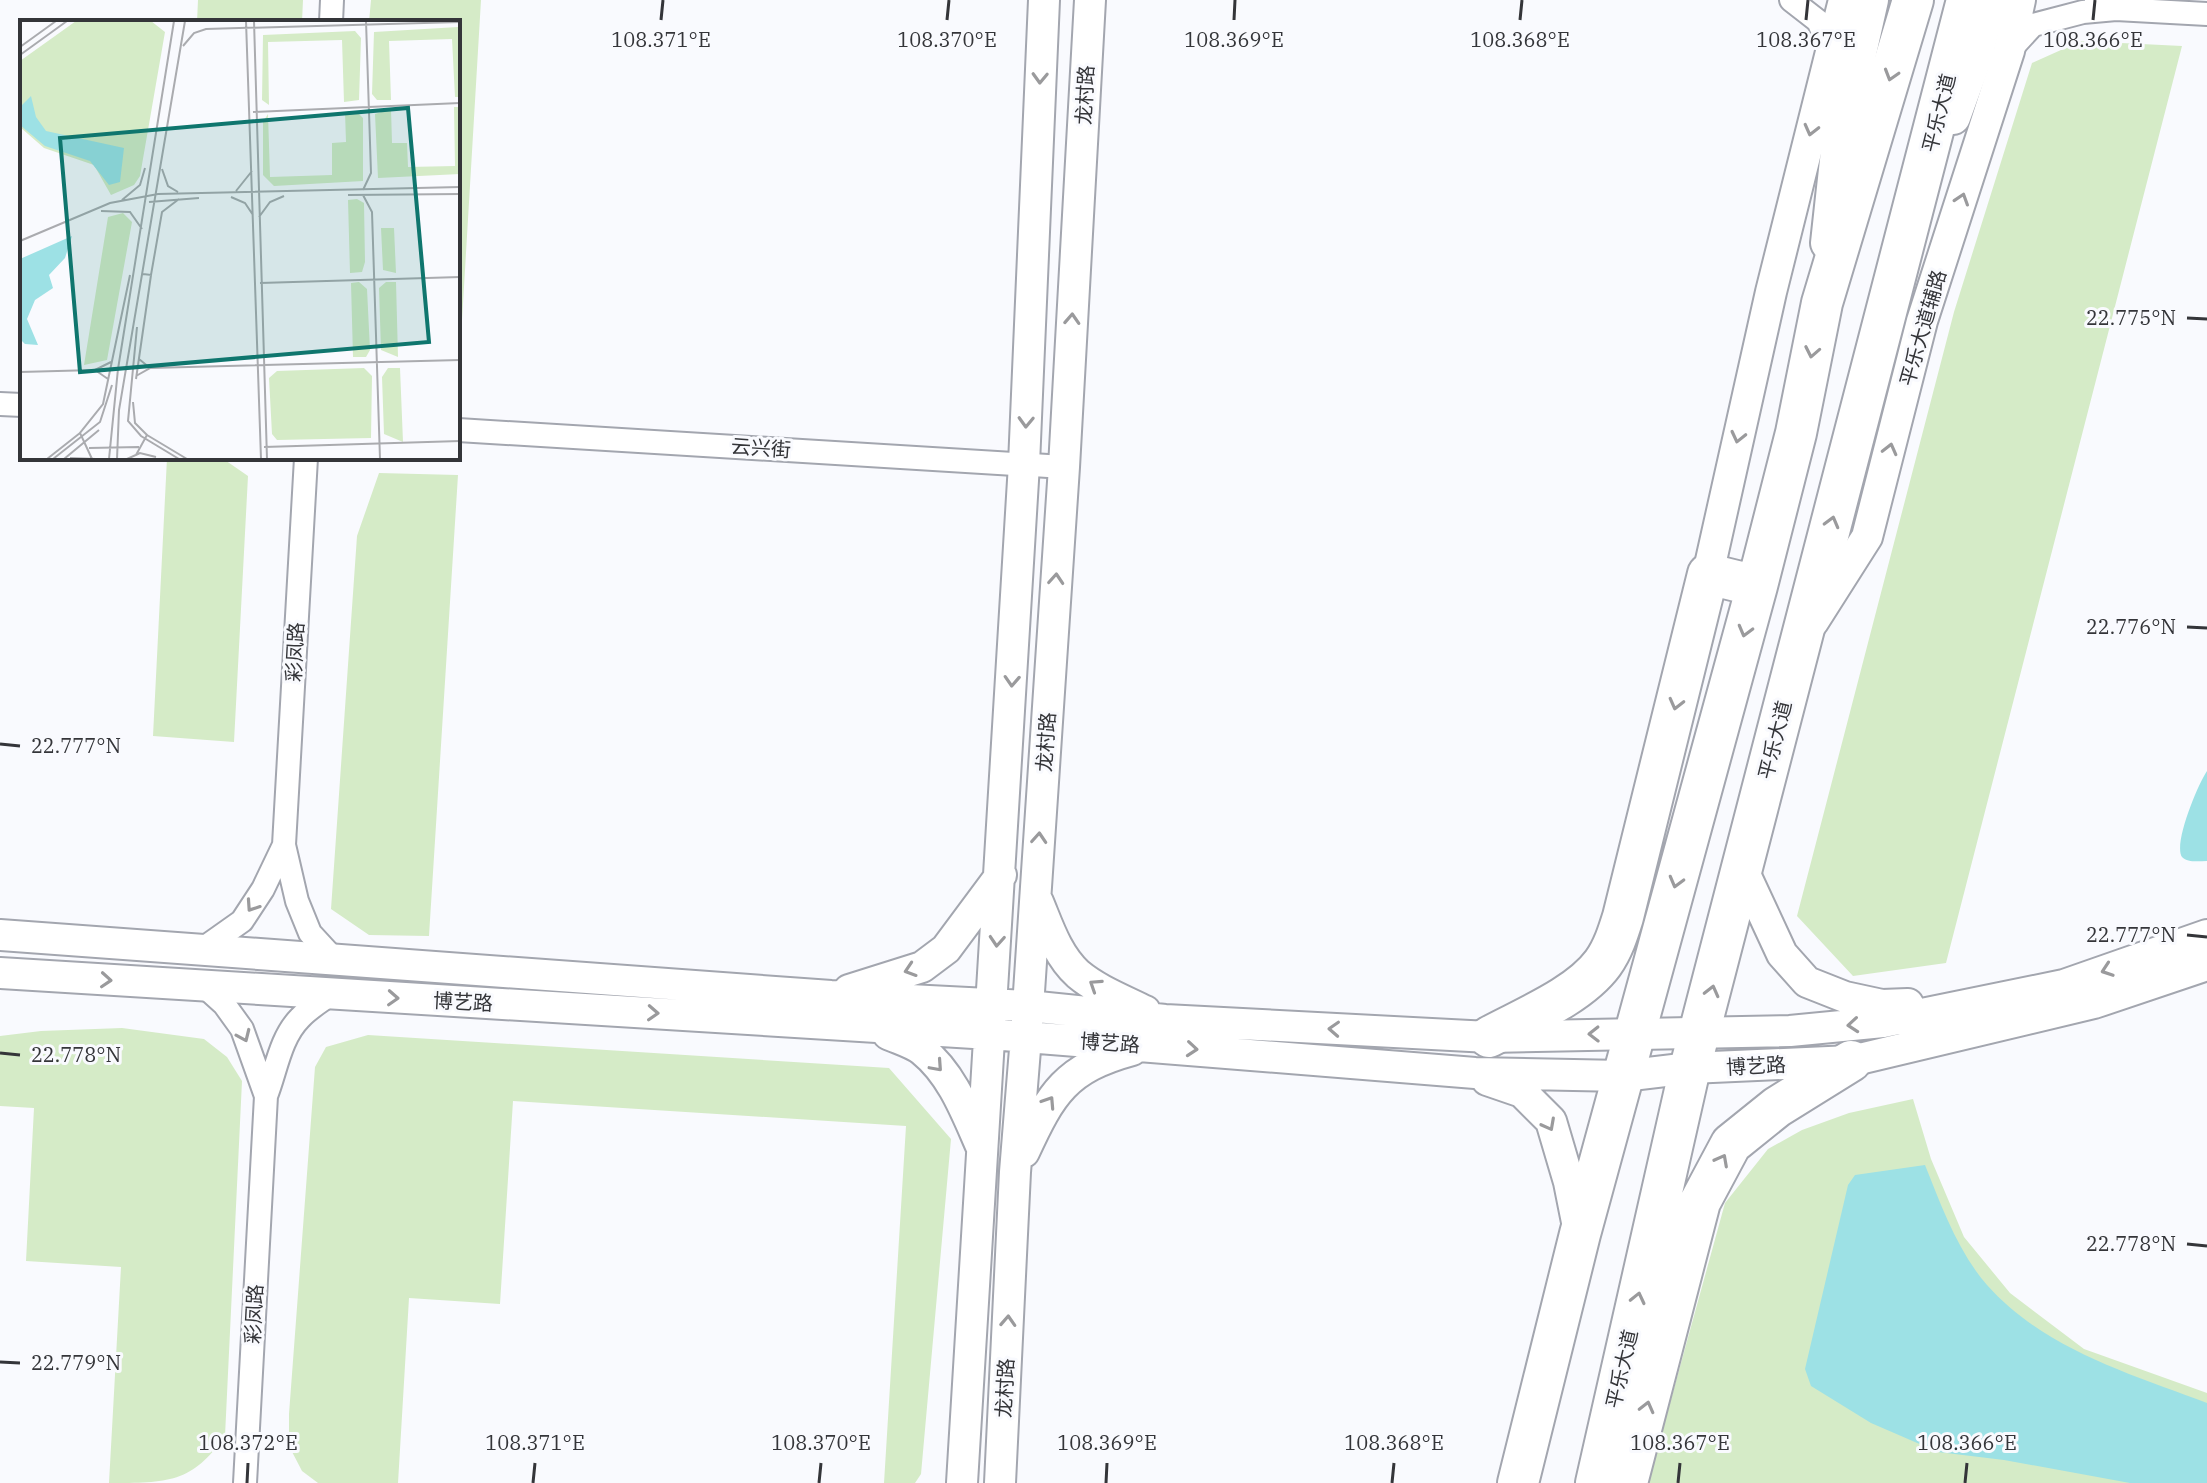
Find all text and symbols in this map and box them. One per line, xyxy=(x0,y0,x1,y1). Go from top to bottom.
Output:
inset map xyxy=(20,20,460,460)
text: 108.371°E xyxy=(611,26,711,53)
text: 108.370°E xyxy=(897,26,997,53)
text: 108.369°E xyxy=(1184,26,1284,53)
text: 108.368°E xyxy=(1470,26,1570,53)
text: 108.367°E xyxy=(1756,26,1856,53)
text: 108.366°E xyxy=(2043,26,2143,53)
street label: 龙村路 xyxy=(1069,64,1100,126)
one-way arrow xyxy=(1884,67,1900,81)
street label: 平乐大道 xyxy=(1916,71,1961,155)
one-way arrow xyxy=(1032,72,1049,85)
one-way arrow xyxy=(1803,122,1820,136)
one-way arrow xyxy=(1952,193,1968,207)
street label: 平乐大道辅路 xyxy=(1893,266,1952,389)
text: 22.775°N xyxy=(2086,304,2176,331)
one-way arrow xyxy=(1064,312,1081,325)
one-way arrow xyxy=(1805,345,1822,358)
one-way arrow xyxy=(1017,416,1034,429)
one-way arrow xyxy=(1731,430,1748,444)
street label: 云兴街 xyxy=(730,432,792,463)
one-way arrow xyxy=(1880,442,1897,456)
one-way arrow xyxy=(1823,515,1839,529)
one-way arrow xyxy=(1048,572,1065,585)
text: 22.776°N xyxy=(2086,613,2176,640)
street label: 彩凤路 xyxy=(279,621,310,683)
one-way arrow xyxy=(1737,624,1754,638)
one-way arrow xyxy=(1003,675,1020,688)
one-way arrow xyxy=(1668,696,1685,710)
street label: 平乐大道 xyxy=(1752,698,1797,782)
street label: 龙村路 xyxy=(1030,711,1061,773)
text: 22.777°N xyxy=(31,732,121,759)
one-way arrow xyxy=(1030,831,1047,844)
one-way arrow xyxy=(1669,875,1686,889)
one-way arrow xyxy=(247,897,262,911)
text: 22.777°N xyxy=(2086,921,2176,948)
one-way arrow xyxy=(989,935,1006,948)
one-way arrow xyxy=(904,961,917,977)
one-way arrow xyxy=(2101,961,2115,977)
one-way arrow xyxy=(100,971,113,988)
one-way arrow xyxy=(1090,980,1104,995)
one-way arrow xyxy=(1702,984,1719,998)
street label: 博艺路 xyxy=(432,986,494,1017)
one-way arrow xyxy=(387,989,400,1006)
one-way arrow xyxy=(647,1004,660,1021)
one-way arrow xyxy=(1846,1016,1859,1033)
one-way arrow xyxy=(1327,1021,1340,1038)
one-way arrow xyxy=(1587,1026,1600,1043)
one-way arrow xyxy=(234,1027,250,1042)
street label: 博艺路 xyxy=(1079,1027,1141,1058)
one-way arrow xyxy=(1186,1040,1199,1057)
text: 22.778°N xyxy=(31,1041,121,1068)
street label: 博艺路 xyxy=(1725,1050,1787,1081)
one-way arrow xyxy=(928,1057,943,1071)
one-way arrow xyxy=(1040,1096,1055,1110)
one-way arrow xyxy=(1539,1117,1555,1131)
one-way arrow xyxy=(1713,1154,1728,1168)
text: 22.778°N xyxy=(2086,1230,2176,1257)
street label: 彩凤路 xyxy=(238,1283,269,1345)
one-way arrow xyxy=(1629,1291,1646,1305)
one-way arrow xyxy=(999,1314,1016,1327)
street label: 平乐大道 xyxy=(1599,1327,1644,1411)
text: 22.779°N xyxy=(31,1349,121,1376)
street label: 龙村路 xyxy=(989,1357,1020,1419)
one-way arrow xyxy=(1637,1401,1654,1415)
text: 108.372°E xyxy=(198,1429,298,1456)
text: 108.371°E xyxy=(485,1429,585,1456)
text: 108.370°E xyxy=(771,1429,871,1456)
text: 108.369°E xyxy=(1057,1429,1157,1456)
text: 108.368°E xyxy=(1344,1429,1444,1456)
text: 108.367°E xyxy=(1630,1429,1730,1456)
text: 108.366°E xyxy=(1917,1429,2017,1456)

